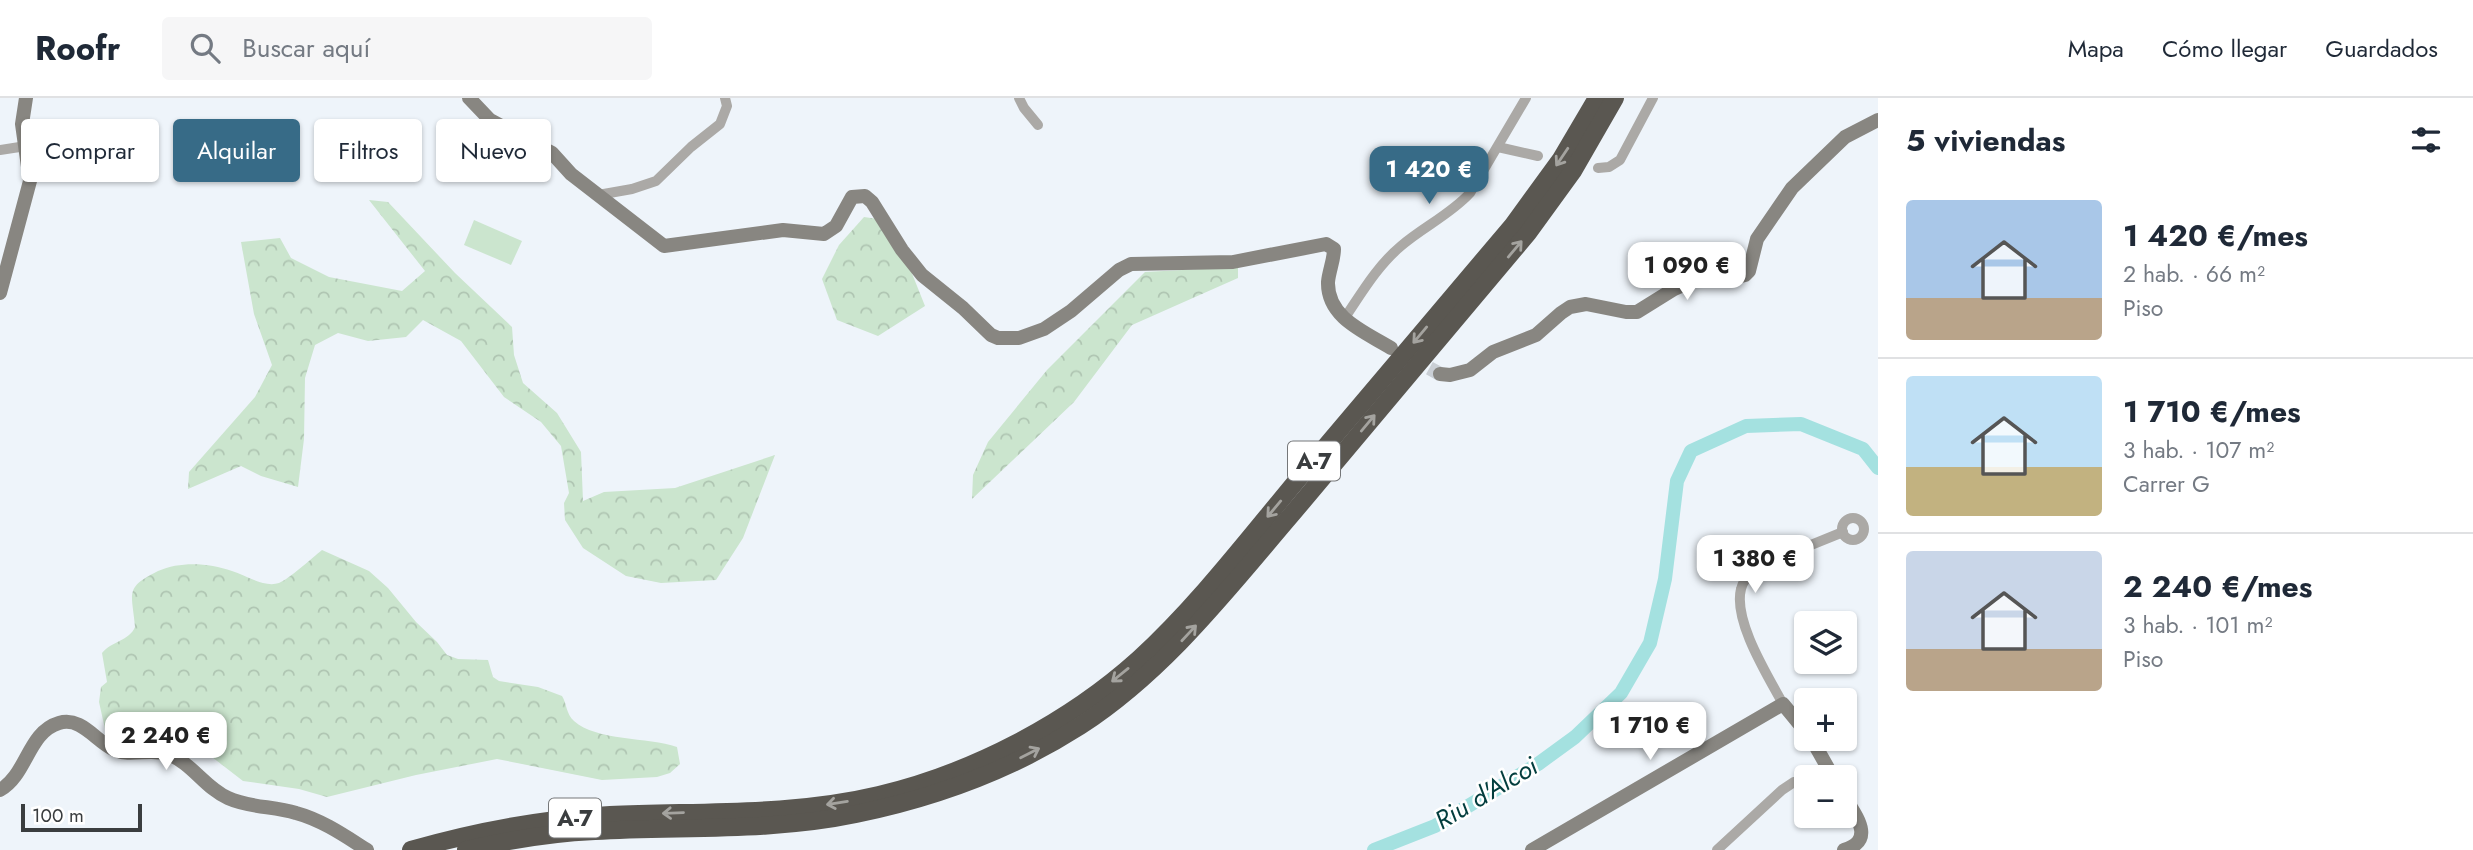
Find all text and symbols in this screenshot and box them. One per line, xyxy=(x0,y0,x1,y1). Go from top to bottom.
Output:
search box xyxy=(162,17,652,80)
text: Roofr xyxy=(35,25,120,72)
icon: search xyxy=(186,29,224,67)
text: Buscar aquí xyxy=(242,29,370,67)
text: Mapa xyxy=(2068,31,2124,66)
text: Cómo llegar xyxy=(2162,31,2287,66)
text: Guardados xyxy=(2325,31,2438,66)
chip: Comprar xyxy=(21,119,159,182)
chip: Alquilar xyxy=(173,119,300,182)
chip: Filtros xyxy=(314,119,422,182)
chip: Nuevo xyxy=(436,119,551,182)
text: 5 viviendas xyxy=(1906,119,2065,162)
icon: filters xyxy=(2407,121,2445,159)
pin: 1 420 € xyxy=(1364,146,1494,206)
one-way arrow xyxy=(1555,147,1570,166)
text: 1 420 € xyxy=(1386,152,1472,186)
text: 1 420 €/mes xyxy=(2123,214,2308,257)
icon: home xyxy=(1962,228,2046,312)
one-way arrow xyxy=(1507,240,1523,258)
pin: 1 090 € xyxy=(1622,242,1752,302)
text: 1 090 € xyxy=(1644,248,1730,282)
text: 2 hab. · 66 m² xyxy=(2123,257,2265,291)
text: Piso xyxy=(2123,291,2163,325)
one-way arrow xyxy=(1413,325,1428,343)
text: 1 710 €/mes xyxy=(2123,390,2301,433)
icon: home xyxy=(1962,404,2046,488)
one-way arrow xyxy=(1360,414,1376,432)
text: 3 hab. · 107 m² xyxy=(2123,433,2274,467)
road number: A-7 xyxy=(1288,442,1340,480)
text: Carrer G xyxy=(2123,467,2210,501)
one-way arrow xyxy=(1266,499,1282,517)
pin: 1 380 € xyxy=(1690,536,1820,595)
text: 1 380 € xyxy=(1713,541,1797,575)
text: 2 240 €/mes xyxy=(2123,565,2312,608)
icon: home xyxy=(1962,579,2046,663)
text: 3 hab. · 101 m² xyxy=(2123,608,2272,642)
map controls xyxy=(1794,611,1857,828)
button: layers xyxy=(1794,611,1857,674)
one-way arrow xyxy=(1180,625,1197,642)
text: Piso xyxy=(2123,642,2163,676)
one-way arrow xyxy=(1111,667,1129,683)
button: + xyxy=(1794,688,1857,751)
pin: 1 710 € xyxy=(1585,702,1715,762)
text: 1 710 € xyxy=(1609,708,1691,742)
pin: 2 240 € xyxy=(101,712,231,772)
text: 2 240 € xyxy=(121,718,211,752)
one-way arrow xyxy=(1019,746,1040,760)
water label: Riu d'Alcoi xyxy=(1427,747,1545,839)
button: − xyxy=(1794,765,1857,828)
one-way arrow xyxy=(826,797,849,810)
road number: A-7 xyxy=(549,798,601,838)
scale bar xyxy=(21,801,142,833)
text: 100 m xyxy=(32,802,84,829)
one-way arrow xyxy=(662,807,685,820)

